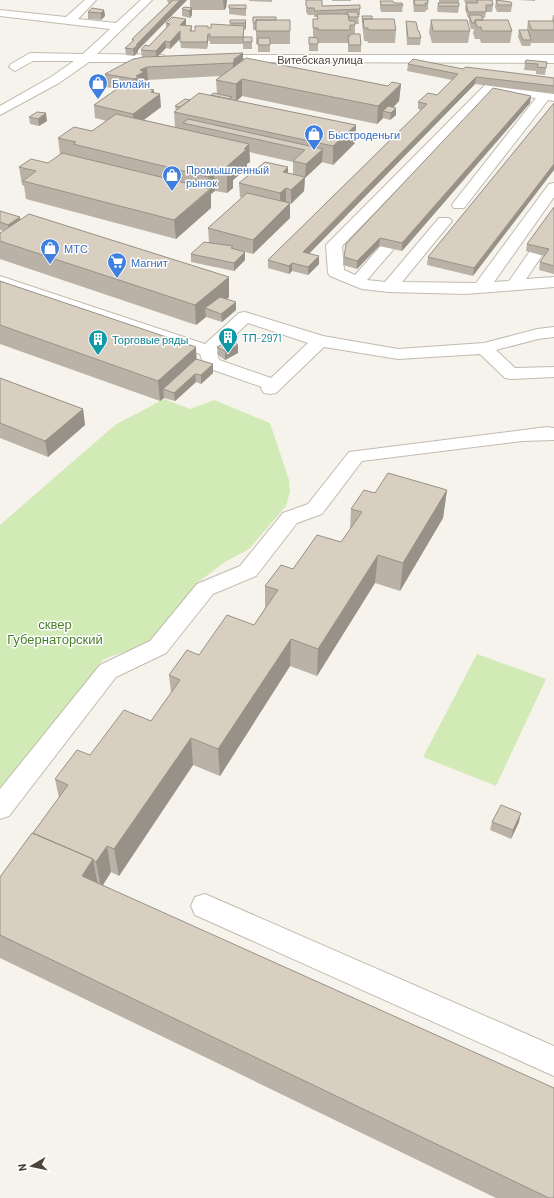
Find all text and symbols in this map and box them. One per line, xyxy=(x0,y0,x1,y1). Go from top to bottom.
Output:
street label: Витебская улица xyxy=(277,53,364,66)
shop icon: Билайн xyxy=(87,72,109,100)
place label: Билайн xyxy=(112,77,150,90)
shop icon: Быстроденьги xyxy=(303,123,325,151)
place label: Быстроденьги xyxy=(328,128,400,141)
place label: Промышленный рынок xyxy=(186,163,269,189)
shop icon: Промышленный рынок xyxy=(161,164,183,192)
shop icon: МТС xyxy=(39,237,61,265)
place label: МТС xyxy=(64,242,88,255)
supermarket icon: Магнит xyxy=(106,251,128,279)
place label: Магнит xyxy=(131,256,168,269)
building icon: ТП-2971 xyxy=(217,326,239,354)
building icon: Торговые ряды xyxy=(87,328,109,356)
place label: ТП-2971 xyxy=(242,331,282,344)
place label: Торговые ряды xyxy=(112,333,188,346)
park label: сквер Губернаторский xyxy=(7,616,103,647)
north arrow xyxy=(12,1146,52,1186)
text: N xyxy=(15,1163,29,1172)

